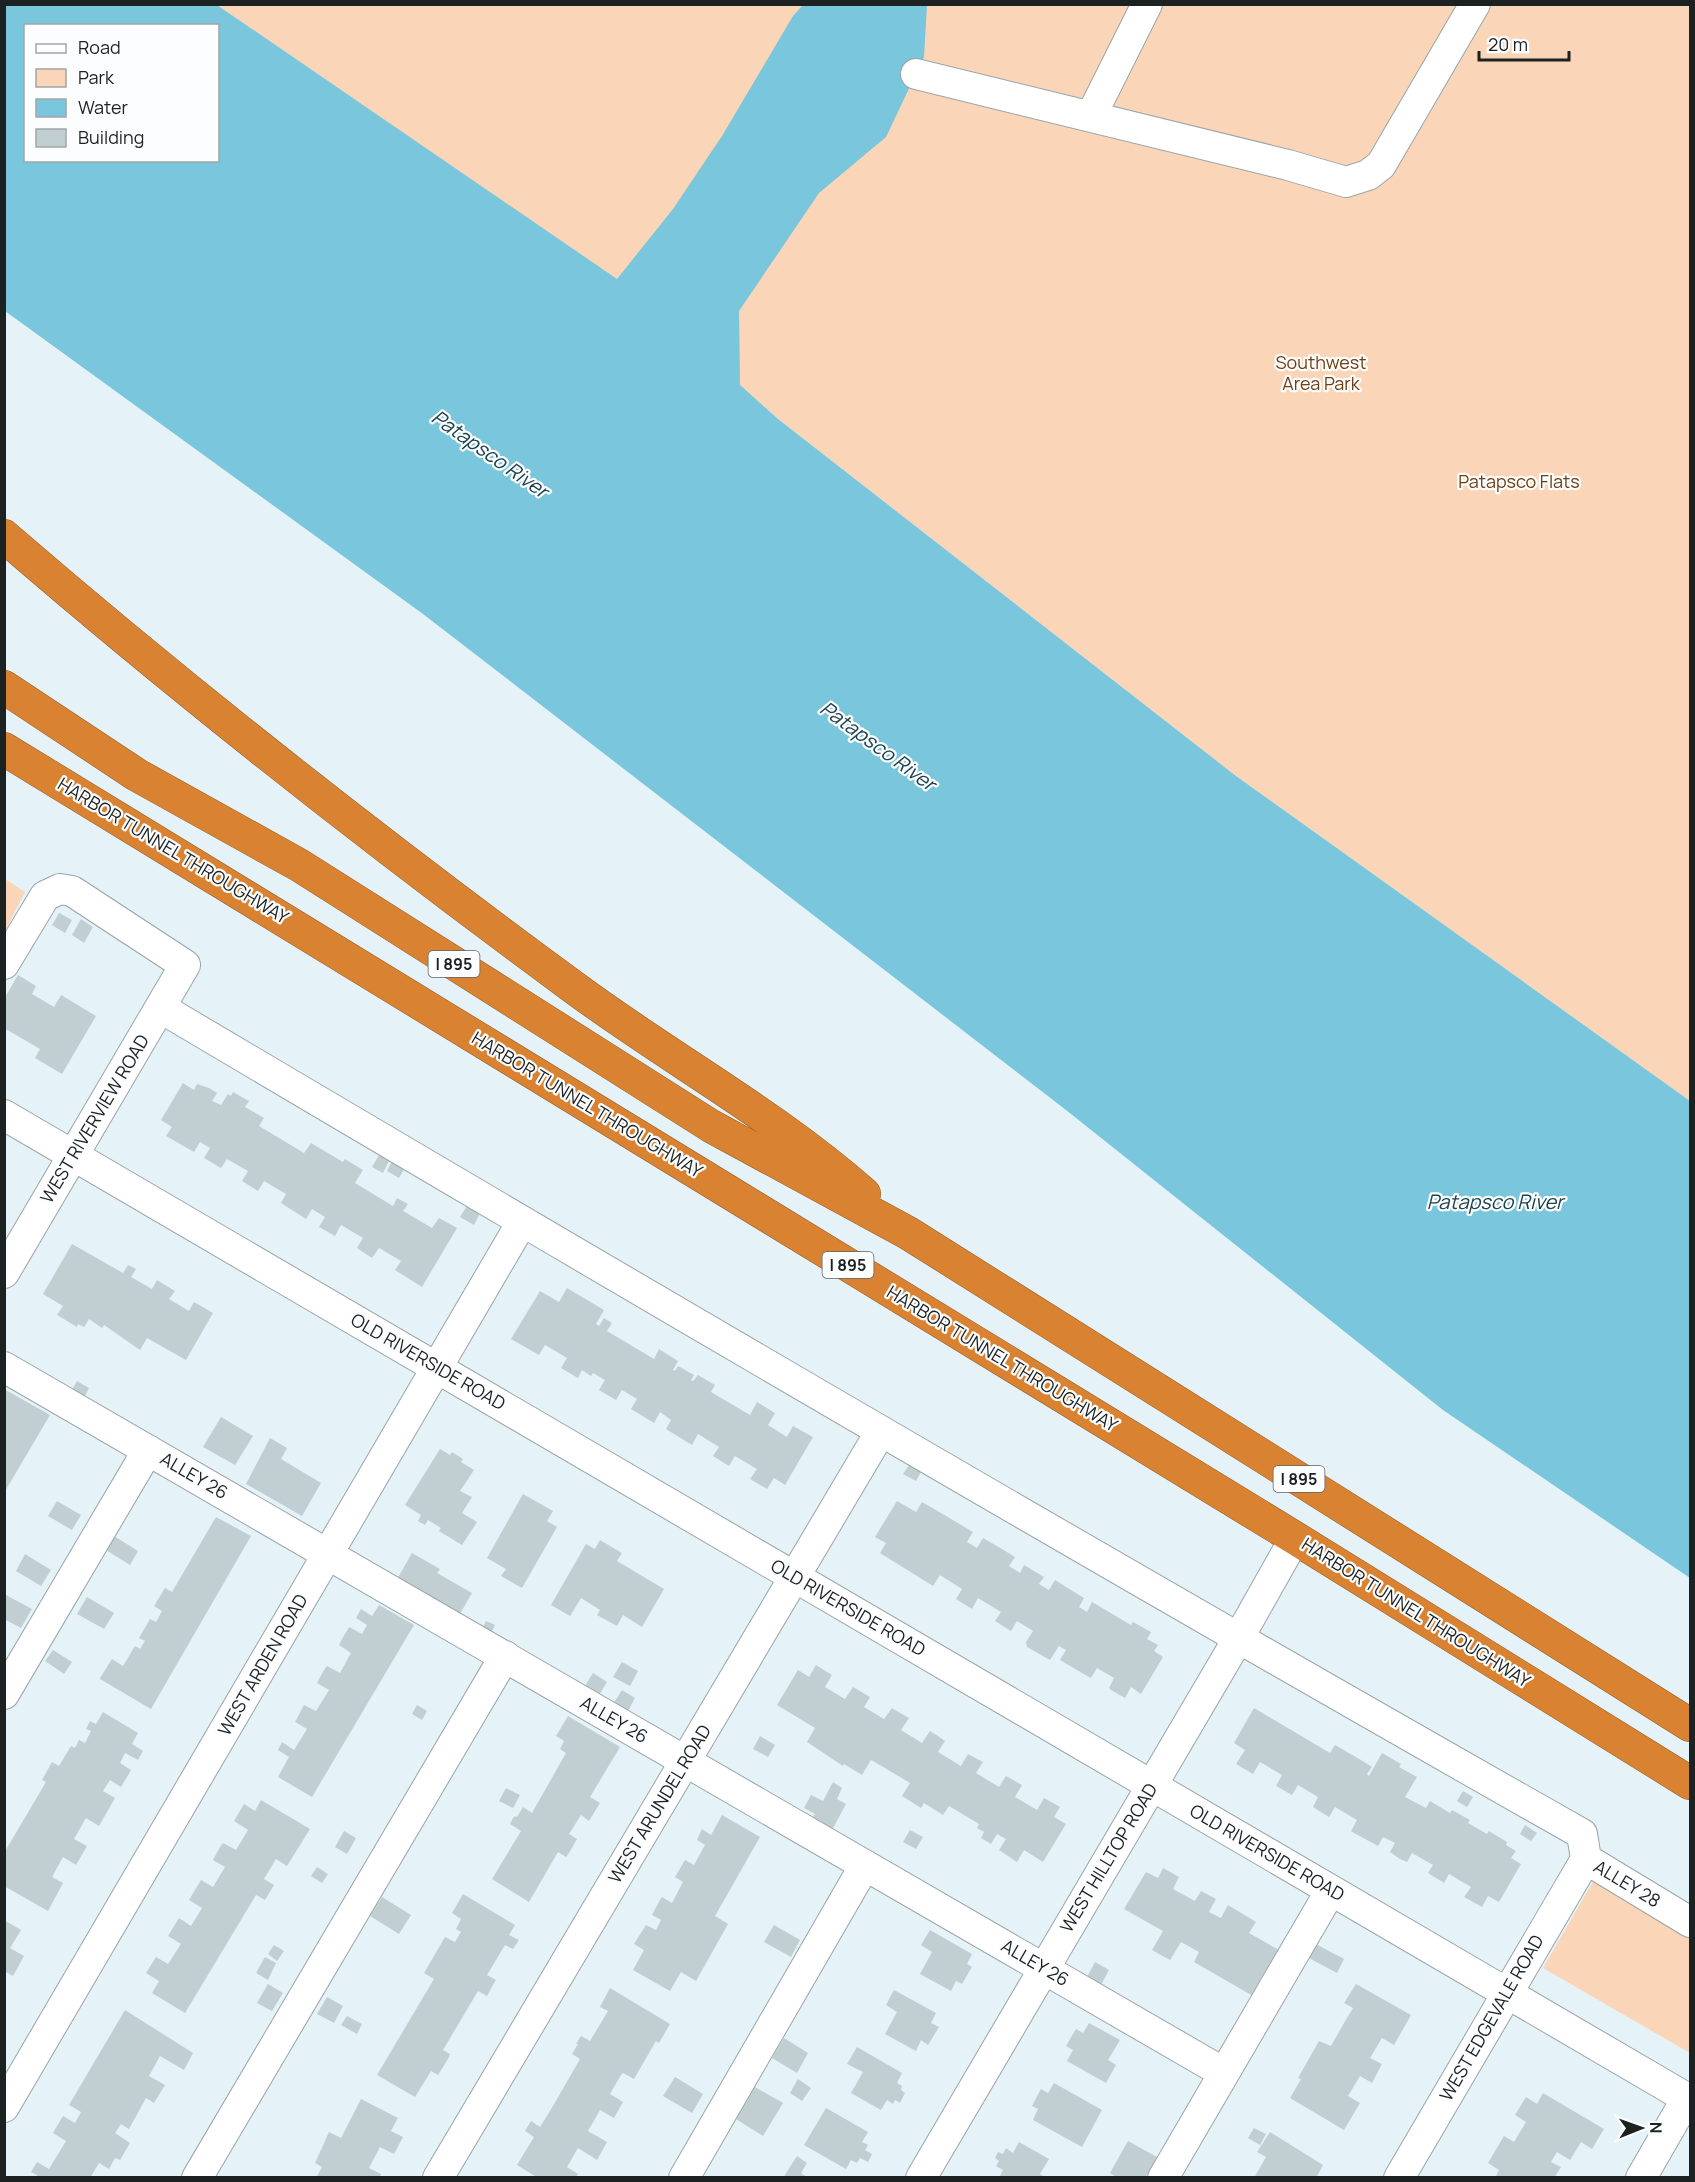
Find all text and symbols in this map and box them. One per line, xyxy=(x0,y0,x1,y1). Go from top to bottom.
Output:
legend xyxy=(24,24,219,162)
scale bar xyxy=(1479,24,1569,62)
text: 20 m xyxy=(1488,32,1528,56)
text: Road xyxy=(78,35,121,59)
text: Park xyxy=(78,65,115,89)
text: Water xyxy=(78,95,128,119)
text: Building xyxy=(78,125,144,149)
park label: Southwest Area Park xyxy=(1276,350,1366,395)
water label: Patapsco River xyxy=(427,403,556,505)
park label: Patapsco Flats xyxy=(1458,469,1580,493)
water label: Patapsco River xyxy=(815,695,944,798)
street label: HARBOR TUNNEL THROUGHWAY xyxy=(54,772,294,929)
road number: I 895 xyxy=(428,951,480,977)
street label: HARBOR TUNNEL THROUGHWAY xyxy=(468,1026,708,1183)
street label: WEST RIVERVIEW ROAD xyxy=(34,1030,154,1207)
water label: Patapsco River xyxy=(1427,1188,1566,1215)
road number: I 895 xyxy=(822,1252,874,1278)
street label: HARBOR TUNNEL THROUGHWAY xyxy=(883,1280,1123,1437)
street label: OLD RIVERSIDE ROAD xyxy=(347,1307,510,1415)
street label: ALLEY 26 xyxy=(156,1446,233,1504)
road number: I 895 xyxy=(1274,1466,1324,1492)
street label: HARBOR TUNNEL THROUGHWAY xyxy=(1298,1532,1536,1693)
street label: OLD RIVERSIDE ROAD xyxy=(767,1553,930,1661)
street label: WEST ARDEN ROAD xyxy=(212,1589,313,1740)
street label: ALLEY 26 xyxy=(576,1690,653,1748)
street label: WEST ARUNDEL ROAD xyxy=(602,1720,716,1887)
street label: WEST HILLTOP ROAD xyxy=(1054,1778,1162,1937)
street label: OLD RIVERSIDE ROAD xyxy=(1186,1798,1349,1906)
street label: ALLEY 28 xyxy=(1590,1854,1665,1912)
street label: WEST EDGEVALE ROAD xyxy=(1434,1930,1549,2105)
street label: ALLEY 26 xyxy=(997,1933,1074,1991)
north arrow xyxy=(1611,2098,1671,2158)
text: N xyxy=(1645,2122,1667,2134)

